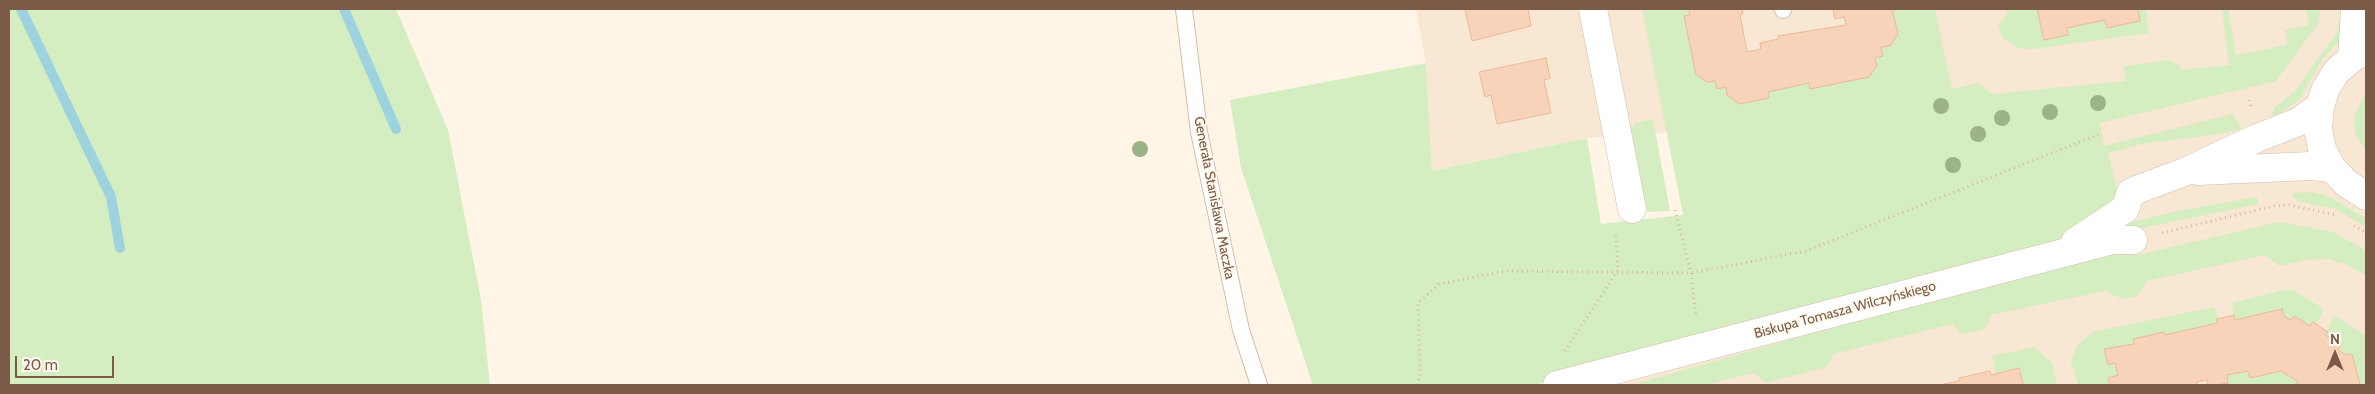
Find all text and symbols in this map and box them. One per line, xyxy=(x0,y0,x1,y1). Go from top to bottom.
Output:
street label: Generała Stanisława Maczka xyxy=(1190,115,1238,281)
street label: Biskupa Tomasza Wilczyńskiego xyxy=(1752,278,1938,342)
north arrow xyxy=(2310,329,2360,379)
text: N xyxy=(2330,330,2340,348)
scale bar xyxy=(18,346,116,378)
text: 20 m xyxy=(23,356,58,374)

